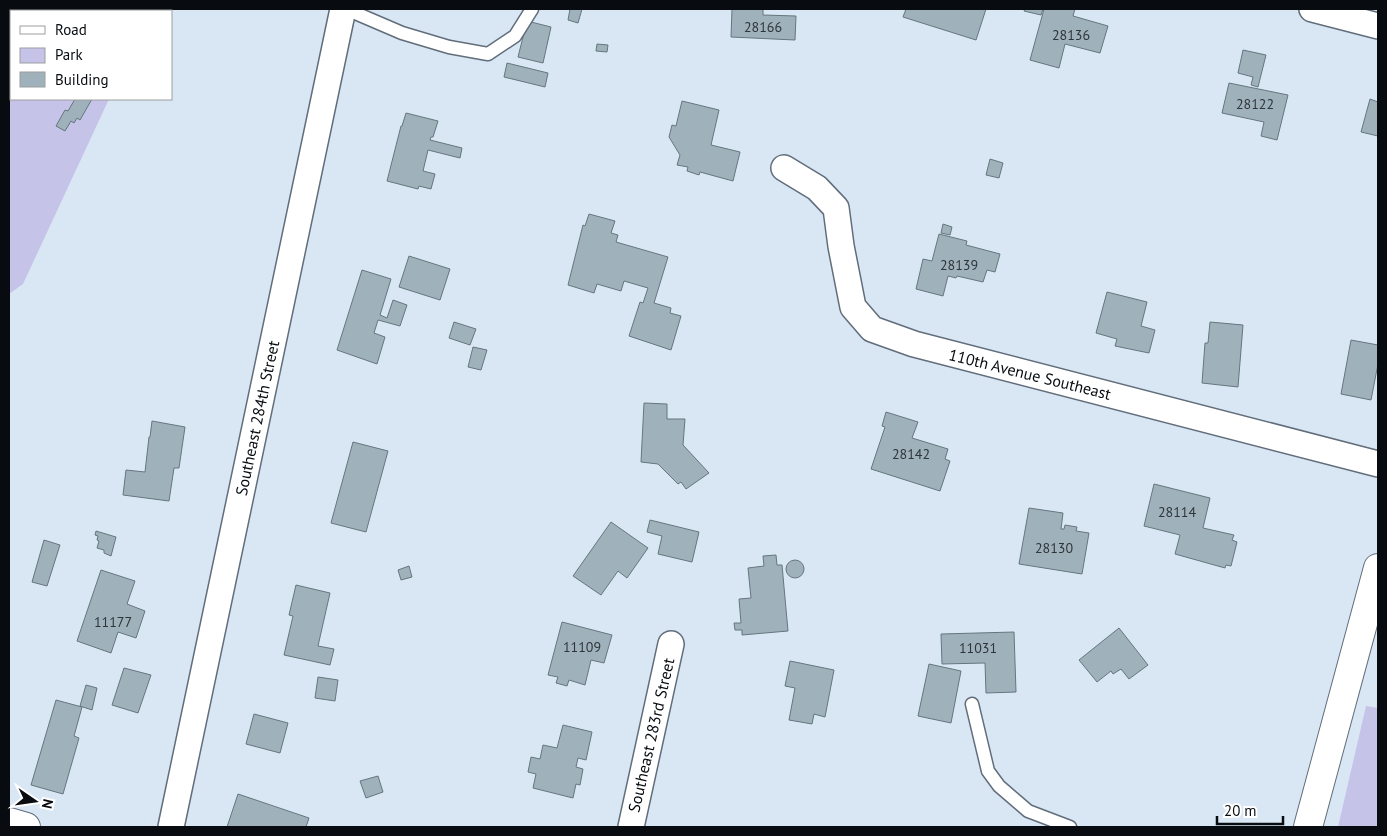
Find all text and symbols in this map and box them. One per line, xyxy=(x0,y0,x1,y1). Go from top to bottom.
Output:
legend xyxy=(10,10,172,100)
house number: 28166 xyxy=(744,18,782,36)
text: Road xyxy=(55,20,87,39)
house number: 28136 xyxy=(1052,26,1090,44)
text: Park xyxy=(55,45,83,64)
text: Building xyxy=(55,70,109,89)
house number: 28122 xyxy=(1236,95,1274,113)
house number: 28139 xyxy=(940,256,978,274)
street label: Southeast 284th Street xyxy=(231,338,283,497)
street label: 110th Avenue Southeast xyxy=(947,344,1114,404)
house number: 28142 xyxy=(892,445,930,463)
house number: 28114 xyxy=(1158,503,1196,521)
house number: 28130 xyxy=(1035,539,1073,557)
house number: 11177 xyxy=(94,613,132,631)
house number: 11109 xyxy=(563,638,601,656)
house number: 11031 xyxy=(959,639,997,657)
street label: Southeast 283rd Street xyxy=(624,655,679,814)
north arrow xyxy=(10,776,60,826)
scale bar xyxy=(1217,794,1283,826)
text: N xyxy=(38,797,57,810)
text: 20 m xyxy=(1224,801,1257,820)

